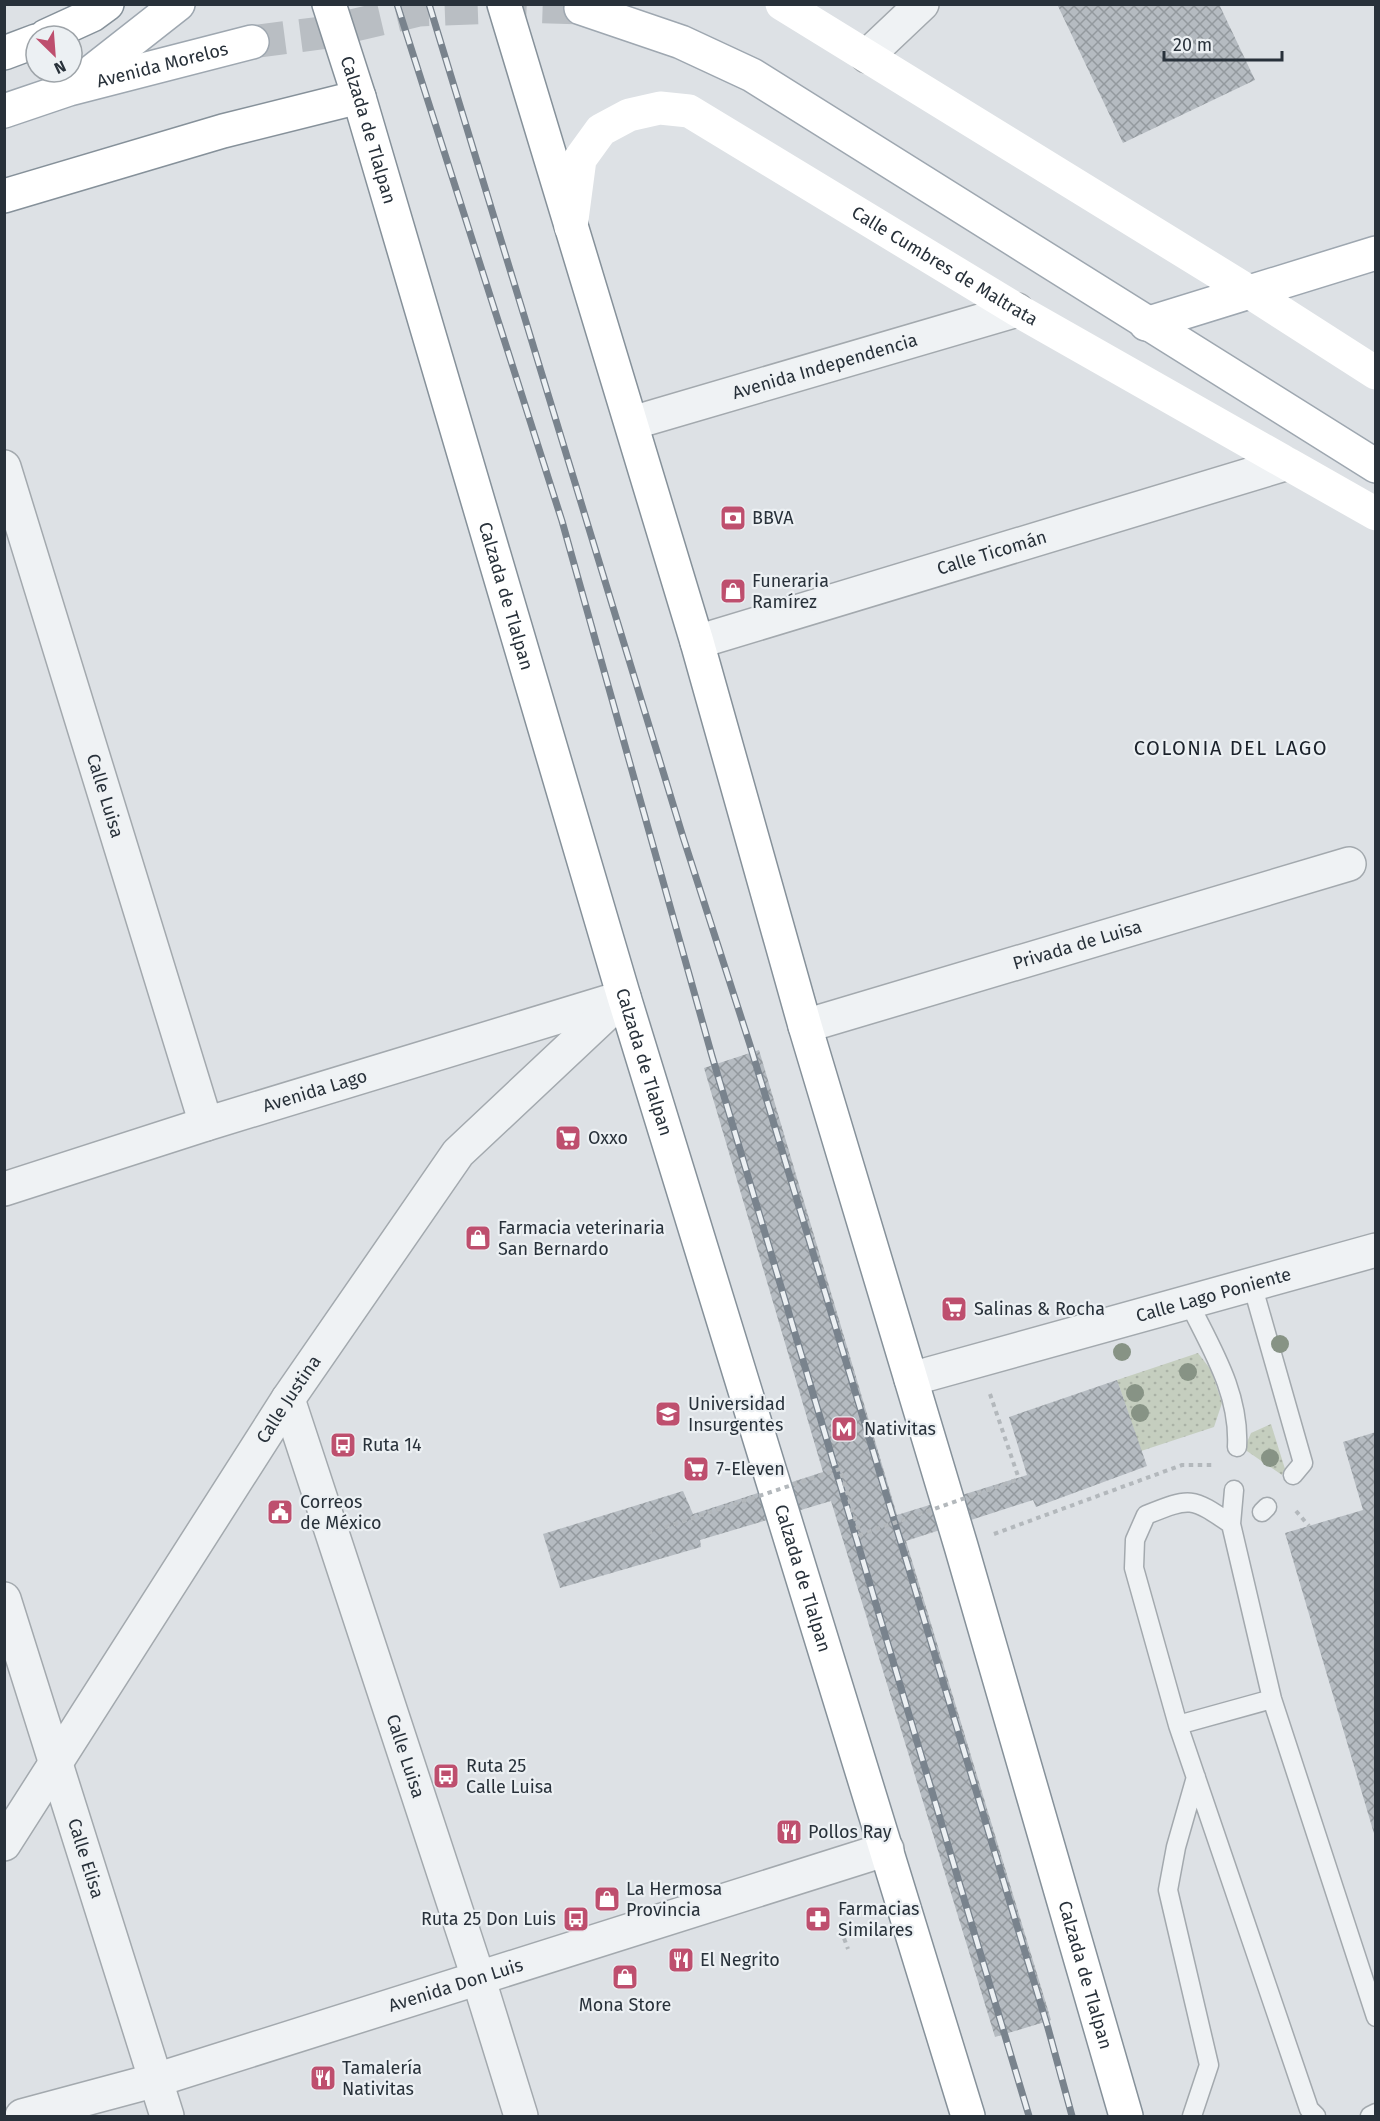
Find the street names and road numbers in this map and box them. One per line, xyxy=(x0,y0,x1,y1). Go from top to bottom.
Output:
street label: Avenida Morelos xyxy=(94,38,230,92)
street label: Calzada de Tlalpan xyxy=(336,53,401,206)
street label: Calle Cumbres de Maltrata xyxy=(848,201,1042,330)
street label: Avenida Independencia xyxy=(730,329,920,404)
street label: Calzada de Tlalpan xyxy=(474,519,538,673)
street label: Calle Ticomán xyxy=(934,526,1049,580)
street label: Calle Luisa xyxy=(82,751,128,841)
street label: Privada de Luisa xyxy=(1010,915,1144,975)
street label: Calzada de Tlalpan xyxy=(611,986,677,1139)
street label: Avenida Lago xyxy=(260,1065,370,1117)
street label: Calle Lago Poniente xyxy=(1134,1263,1294,1327)
street label: Calle Justina xyxy=(252,1351,326,1447)
street label: Calzada de Tlalpan xyxy=(770,1502,836,1655)
street label: Calle Luisa xyxy=(381,1711,429,1801)
street label: Calle Elisa xyxy=(63,1816,109,1901)
street label: Calzada de Tlalpan xyxy=(1053,1898,1117,2052)
street label: Avenida Don Luis xyxy=(386,1954,526,2017)

